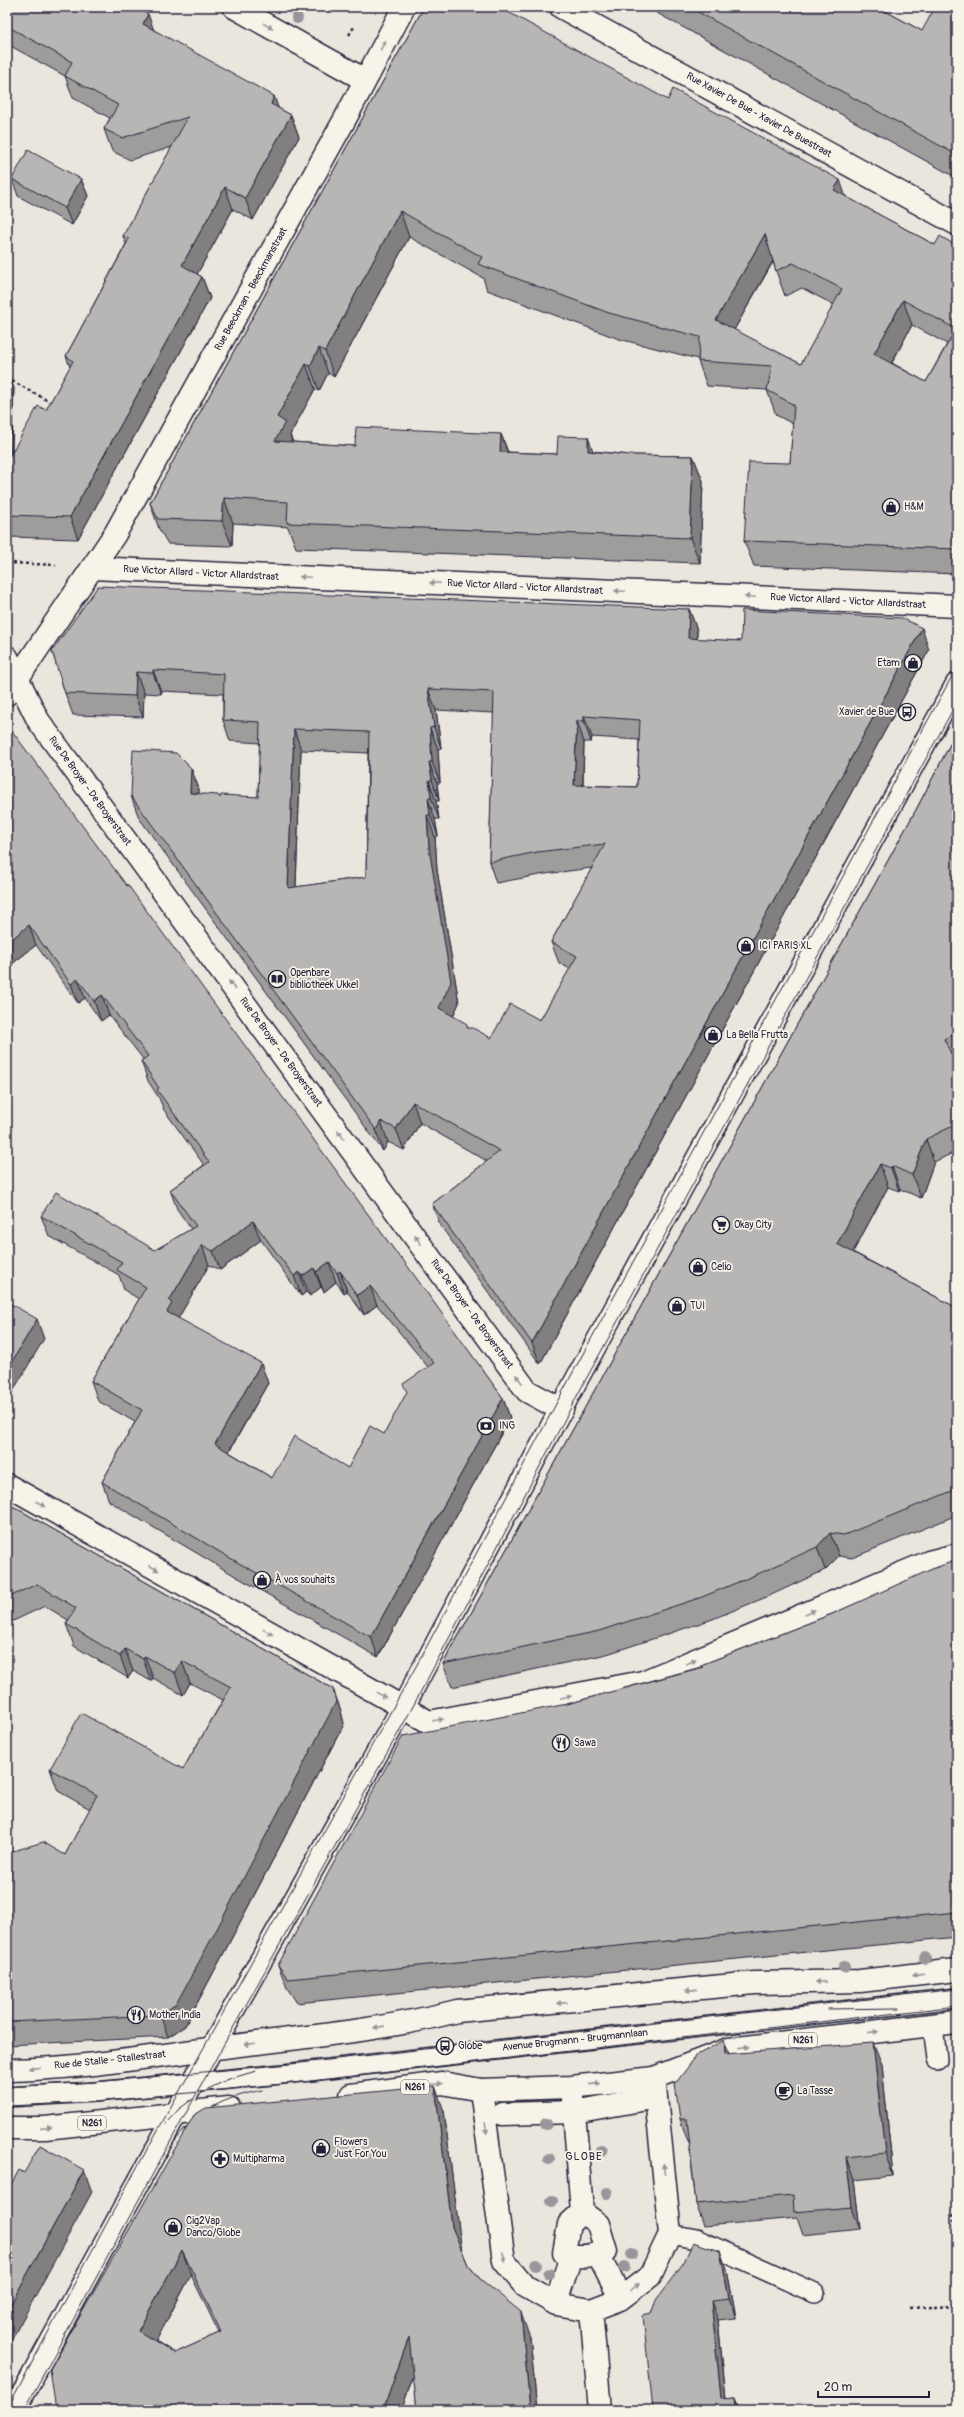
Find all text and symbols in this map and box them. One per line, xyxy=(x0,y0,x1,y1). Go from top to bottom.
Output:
one-way arrow xyxy=(262,22,274,29)
one-way arrow xyxy=(380,39,386,51)
street label: Rue Xavier De Bue - Xavier De Buestraat xyxy=(684,70,835,161)
street label: Rue Beeckman - Beeckmanstraat xyxy=(212,225,290,353)
shop icon: H&M xyxy=(881,497,901,517)
place label: H&M xyxy=(904,501,924,513)
street label: Rue Victor Allard - Victor Allardstraat xyxy=(123,563,280,583)
one-way arrow xyxy=(299,574,311,581)
street label: Rue Victor Allard - Victor Allardstraat xyxy=(447,577,604,597)
one-way arrow xyxy=(428,580,441,586)
one-way arrow xyxy=(614,588,626,595)
street label: Rue Victor Allard - Victor Allardstraat xyxy=(770,591,927,611)
one-way arrow xyxy=(743,594,756,600)
shop icon: Etam xyxy=(903,653,923,673)
place label: Etam xyxy=(877,657,900,669)
bus stop icon: Xavier de Bue xyxy=(897,702,917,722)
place label: Xavier de Bue xyxy=(839,706,894,718)
street label: Rue De Broyer - De Broyerstraat xyxy=(46,734,134,849)
shop icon: ICI PARIS XL xyxy=(736,936,756,956)
place label: ICI PARIS XL xyxy=(759,940,812,952)
place label: Openbare bibliotheek Ukkel xyxy=(290,967,358,991)
library icon: Openbare bibliotheek Ukkel xyxy=(267,969,287,989)
one-way arrow xyxy=(228,980,236,990)
street label: Rue De Broyer - De Broyerstraat xyxy=(237,995,325,1110)
shop icon: La Bella Frutta xyxy=(703,1025,723,1045)
place label: La Bella Frutta xyxy=(726,1029,788,1041)
one-way arrow xyxy=(337,1130,345,1141)
supermarket icon: Okay City xyxy=(711,1215,731,1235)
place label: Okay City xyxy=(734,1219,773,1231)
one-way arrow xyxy=(414,1235,422,1246)
street label: Rue De Broyer - De Broyerstraat xyxy=(428,1257,516,1372)
shop icon: Celio xyxy=(688,1257,708,1277)
place label: Celio xyxy=(711,1261,732,1273)
shop icon: TUI xyxy=(667,1296,687,1316)
place label: TUI xyxy=(690,1300,705,1312)
one-way arrow xyxy=(515,1374,523,1384)
bank icon: ING xyxy=(476,1416,496,1436)
place label: ING xyxy=(499,1420,516,1432)
one-way arrow xyxy=(35,1501,47,1508)
one-way arrow xyxy=(148,1565,160,1572)
shop icon: À vos souhaits xyxy=(252,1570,272,1590)
place label: À vos souhaits xyxy=(275,1573,335,1586)
one-way arrow xyxy=(805,1609,816,1615)
one-way arrow xyxy=(262,1628,274,1635)
one-way arrow xyxy=(685,1659,696,1665)
one-way arrow xyxy=(375,1692,387,1699)
one-way arrow xyxy=(560,1694,572,1700)
one-way arrow xyxy=(432,1717,444,1723)
restaurant icon: Sawa xyxy=(551,1733,571,1753)
place label: Sawa xyxy=(574,1737,596,1749)
one-way arrow xyxy=(912,1971,924,1977)
one-way arrow xyxy=(814,1979,827,1985)
one-way arrow xyxy=(685,1986,697,1993)
one-way arrow xyxy=(556,1999,568,2006)
restaurant icon: Mother India xyxy=(126,2005,146,2025)
place label: Mother India xyxy=(149,2009,201,2021)
one-way arrow xyxy=(373,2024,385,2030)
street label: Avenue Brugmann - Brugmannlaan xyxy=(502,2026,649,2054)
one-way arrow xyxy=(867,2029,879,2035)
road number: N261 xyxy=(789,2033,817,2047)
bus stop icon: Globe xyxy=(435,2036,455,2056)
one-way arrow xyxy=(244,2040,257,2047)
place label: Globe xyxy=(458,2040,482,2052)
one-way arrow xyxy=(738,2044,750,2050)
street label: Rue de Stalle - Stallestraat xyxy=(54,2048,167,2072)
one-way arrow xyxy=(28,2064,40,2071)
road number: N261 xyxy=(401,2080,429,2094)
one-way arrow xyxy=(431,2081,443,2088)
one-way arrow xyxy=(589,2081,601,2087)
cafe icon: La Tasse xyxy=(774,2081,794,2101)
place label: La Tasse xyxy=(797,2085,833,2097)
road number: N261 xyxy=(78,2116,106,2130)
one-way arrow xyxy=(483,2122,490,2134)
one-way arrow xyxy=(40,2124,52,2131)
place label: Flowers Just For You xyxy=(334,2136,386,2160)
shop icon: Flowers Just For You xyxy=(311,2138,331,2158)
pharmacy icon: Multipharma xyxy=(210,2149,230,2169)
district label: GLOBE xyxy=(565,2150,603,2163)
place label: Multipharma xyxy=(233,2153,285,2165)
one-way arrow xyxy=(661,2163,667,2175)
place label: Cig2Vap Danco/Globe xyxy=(186,2215,241,2239)
shop icon: Cig2Vap Danco/Globe xyxy=(163,2217,183,2237)
one-way arrow xyxy=(502,2250,508,2263)
one-way arrow xyxy=(630,2283,641,2292)
scale bar xyxy=(818,2373,929,2399)
text: 20 m xyxy=(824,2380,853,2395)

